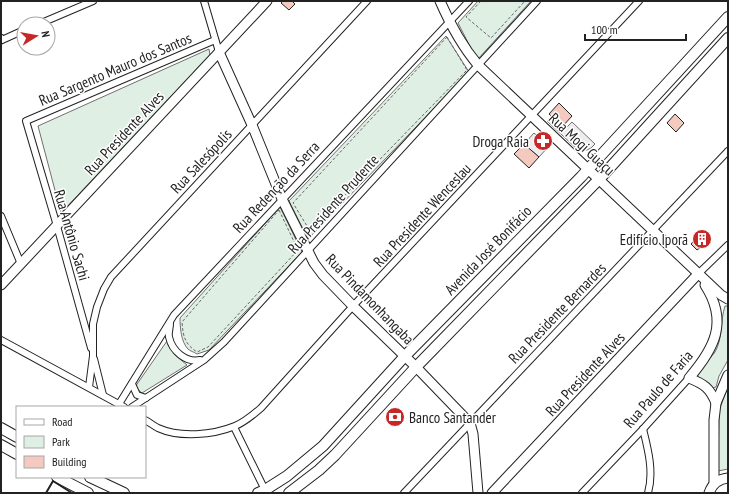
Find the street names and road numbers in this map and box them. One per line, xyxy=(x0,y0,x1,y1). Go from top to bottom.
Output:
street label: Rua Sargento Mauro dos Santos xyxy=(36,28,194,110)
street label: Rua Presidente Alves xyxy=(80,87,168,179)
street label: Rua Mogi Guaçu xyxy=(545,109,619,179)
street label: Rua Salesópolis xyxy=(166,125,236,197)
street label: Rua Redenção da Serra xyxy=(229,137,323,237)
street label: Rua Presidente Prudente xyxy=(283,150,383,258)
street label: Rua Presidente Wenceslau xyxy=(369,159,475,271)
street label: Rua Antônio Sachi xyxy=(50,187,94,283)
street label: Avenida José Bonifácio xyxy=(441,201,535,299)
street label: Rua Pindamonhangaba xyxy=(322,250,418,348)
street label: Rua Presidente Bernardes xyxy=(504,259,610,367)
street label: Rua Presidente Alves xyxy=(541,328,629,420)
street label: Rua Paulo de Faria xyxy=(619,346,697,432)

